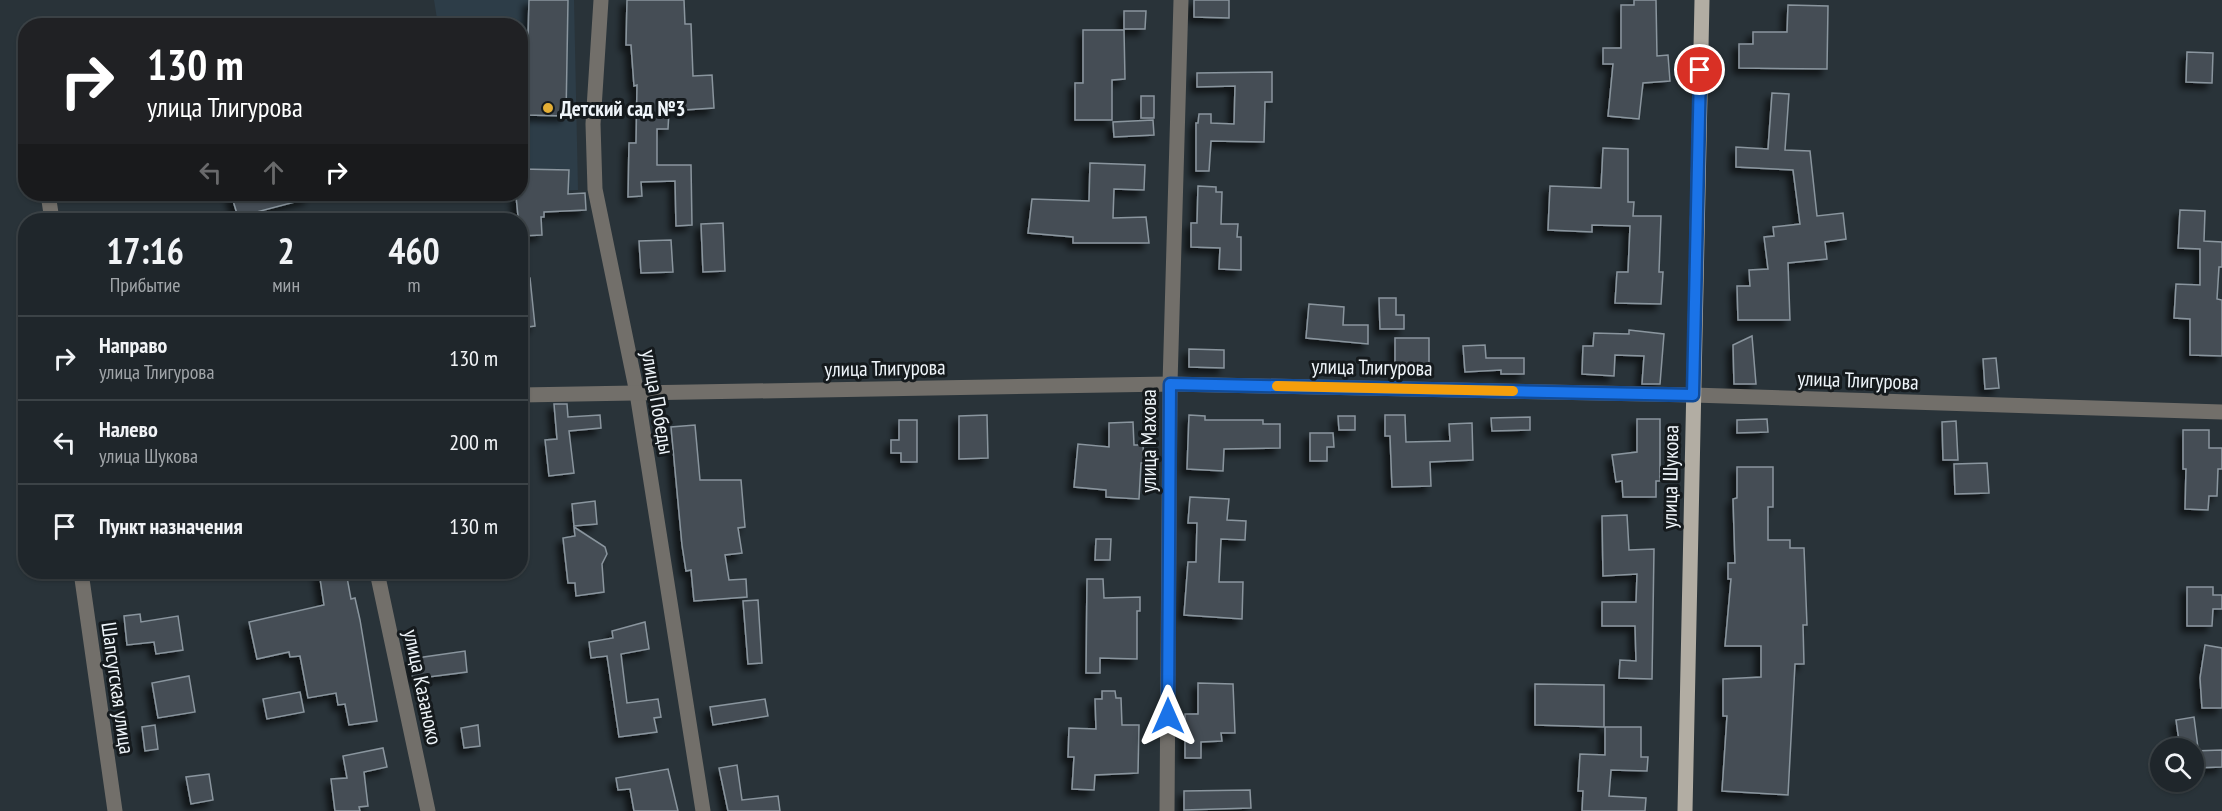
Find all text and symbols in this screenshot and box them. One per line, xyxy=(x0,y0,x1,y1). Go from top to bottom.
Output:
text: 130 m xyxy=(147,37,244,92)
icon: right xyxy=(48,42,126,120)
pin xyxy=(1674,44,1725,95)
icon: arrive xyxy=(1683,53,1716,86)
text: улица Тлигурова xyxy=(147,90,303,124)
place label: Детский сад №3 xyxy=(560,95,685,122)
marker: Детский сад №3 xyxy=(541,101,555,115)
icon: left xyxy=(194,156,227,189)
icon: ahead xyxy=(257,156,290,189)
icon: right xyxy=(320,156,353,189)
text: 17:16 xyxy=(106,227,184,274)
text: 2 xyxy=(278,227,295,274)
text: 460 xyxy=(388,227,440,274)
text: Прибытие xyxy=(110,272,181,298)
text: мин xyxy=(272,272,300,298)
text: m xyxy=(408,272,421,298)
text: Направо xyxy=(99,331,167,359)
icon: right xyxy=(48,342,81,375)
text: 130 m xyxy=(449,344,498,372)
street label: улица Победы xyxy=(636,348,680,456)
street label: улица Тлигурова xyxy=(1311,352,1433,382)
street label: улица Тлигурова xyxy=(824,353,946,383)
text: улица Тлигурова xyxy=(99,359,214,385)
street label: улица Тлигурова xyxy=(1797,364,1919,396)
street label: улица Махова xyxy=(1135,389,1162,493)
text: Налево xyxy=(99,415,158,443)
street label: улица Шукова xyxy=(1656,425,1684,529)
icon: left xyxy=(48,426,81,459)
text: 200 m xyxy=(449,428,498,456)
text: улица Шукова xyxy=(99,443,198,469)
icon: arrive xyxy=(48,510,81,543)
text: Пункт назначения xyxy=(99,512,243,540)
text: 130 m xyxy=(449,512,498,540)
street label: Шапсугская улица xyxy=(95,620,141,756)
street label: улица Казаноко xyxy=(398,627,448,747)
position arrow xyxy=(1136,684,1200,748)
map controls xyxy=(2150,738,2204,792)
button: search xyxy=(2150,738,2204,792)

